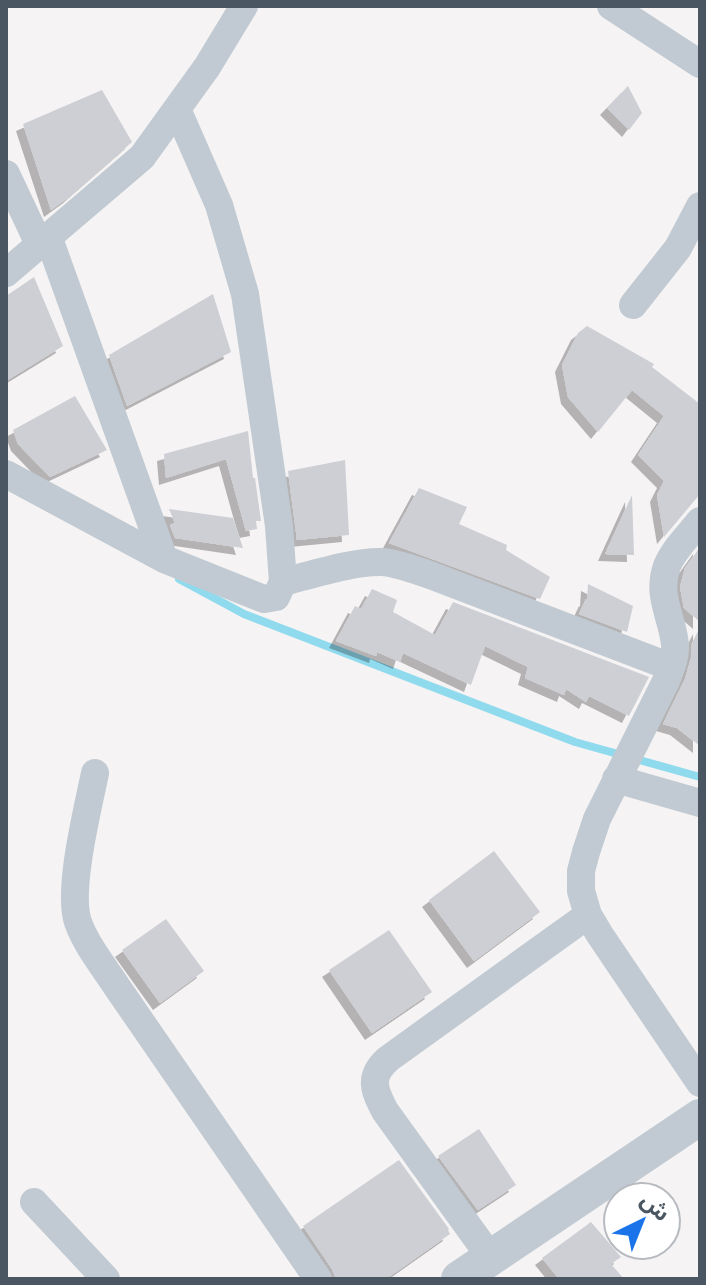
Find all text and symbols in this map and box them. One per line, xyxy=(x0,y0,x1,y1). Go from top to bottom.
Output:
north arrow xyxy=(602,1181,682,1261)
text: ش xyxy=(633,1185,677,1229)

